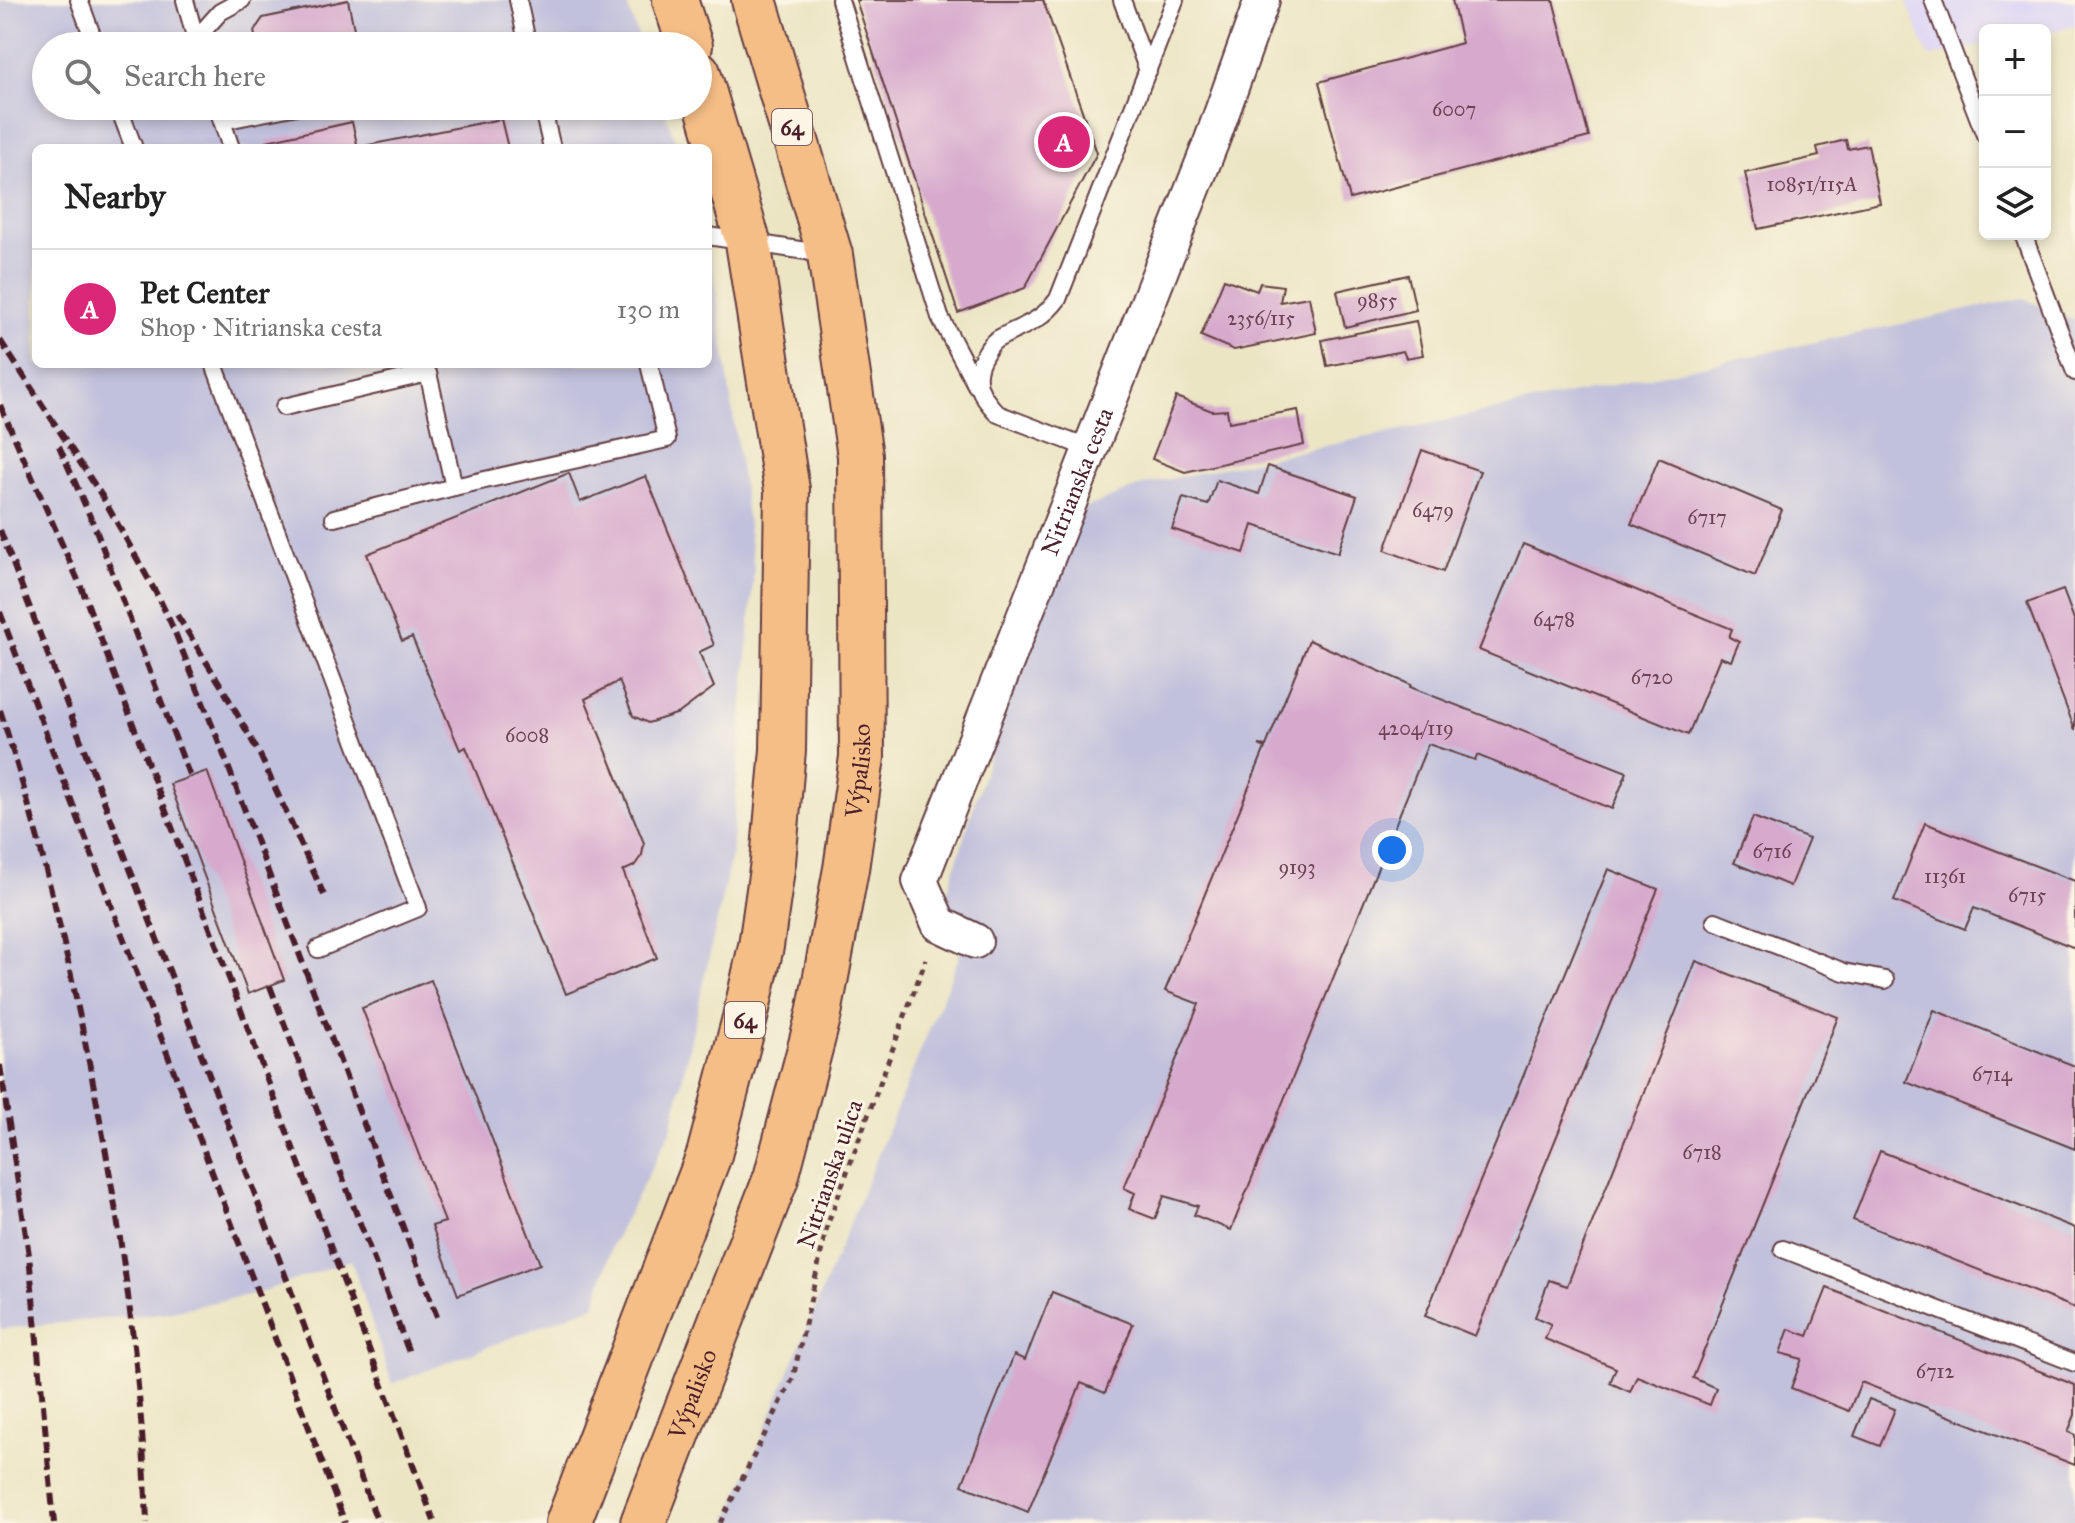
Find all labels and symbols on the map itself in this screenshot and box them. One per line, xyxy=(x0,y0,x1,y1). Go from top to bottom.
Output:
house number: 6007 xyxy=(1432,97,1476,121)
road number: 64 xyxy=(772,109,812,145)
pin: A xyxy=(1038,112,1090,172)
house number: 10851/115A xyxy=(1766,172,1858,196)
house number: 9855 xyxy=(1357,288,1397,312)
house number: 2356/115 xyxy=(1227,306,1295,330)
street label: Nitrianska cesta xyxy=(1035,403,1120,560)
house number: 6479 xyxy=(1412,498,1454,522)
house number: 6717 xyxy=(1687,505,1727,529)
house number: 6478 xyxy=(1533,607,1575,631)
house number: 6720 xyxy=(1631,665,1673,689)
house number: 4204/119 xyxy=(1378,716,1454,740)
house number: 6008 xyxy=(505,723,549,747)
street label: Výpalisko xyxy=(838,724,877,821)
your location xyxy=(1372,830,1412,870)
house number: 6716 xyxy=(1752,839,1792,863)
house number: 9193 xyxy=(1278,855,1316,879)
house number: 11361 xyxy=(1924,864,1966,888)
house number: 6715 xyxy=(2008,883,2046,907)
road number: 64 xyxy=(725,1002,765,1038)
house number: 6714 xyxy=(1972,1062,2013,1086)
street label: Nitrianska ulica xyxy=(791,1095,870,1252)
house number: 6718 xyxy=(1682,1140,1722,1164)
street label: Výpalisko xyxy=(661,1345,724,1445)
house number: 6712 xyxy=(1916,1359,1954,1383)

